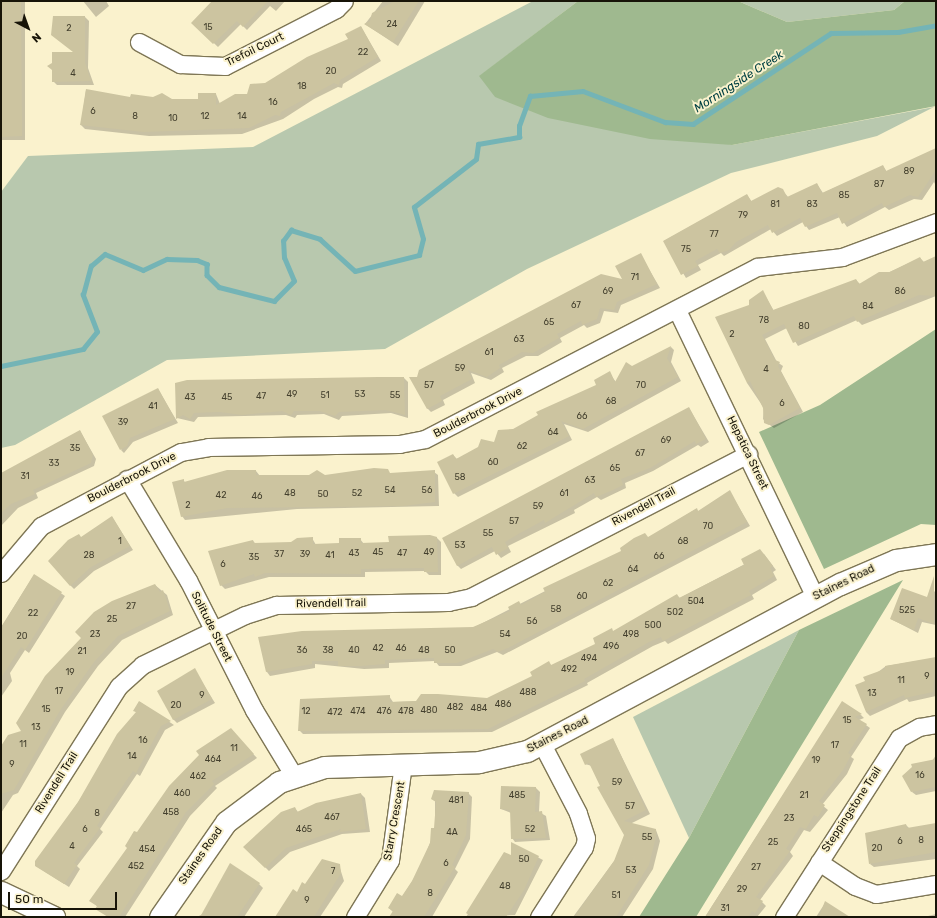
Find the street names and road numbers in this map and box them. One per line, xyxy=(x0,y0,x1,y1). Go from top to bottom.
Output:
street label: Trefoil Court xyxy=(224,30,286,70)
street label: Boulderbrook Drive xyxy=(431,385,525,441)
street label: Hepatica Street xyxy=(723,414,771,492)
street label: Boulderbrook Drive xyxy=(85,450,179,506)
street label: Rivendell Trail xyxy=(610,485,678,529)
street label: Staines Road xyxy=(811,562,877,604)
street label: Solitude Street xyxy=(188,590,234,664)
street label: Rivendell Trail xyxy=(296,597,366,611)
street label: Staines Road xyxy=(525,714,591,756)
street label: Rivendell Trail xyxy=(33,750,81,816)
street label: Steppingstone Trail xyxy=(820,765,884,855)
street label: Starry Crescent xyxy=(381,780,409,862)
street label: Staines Road xyxy=(176,825,226,887)

